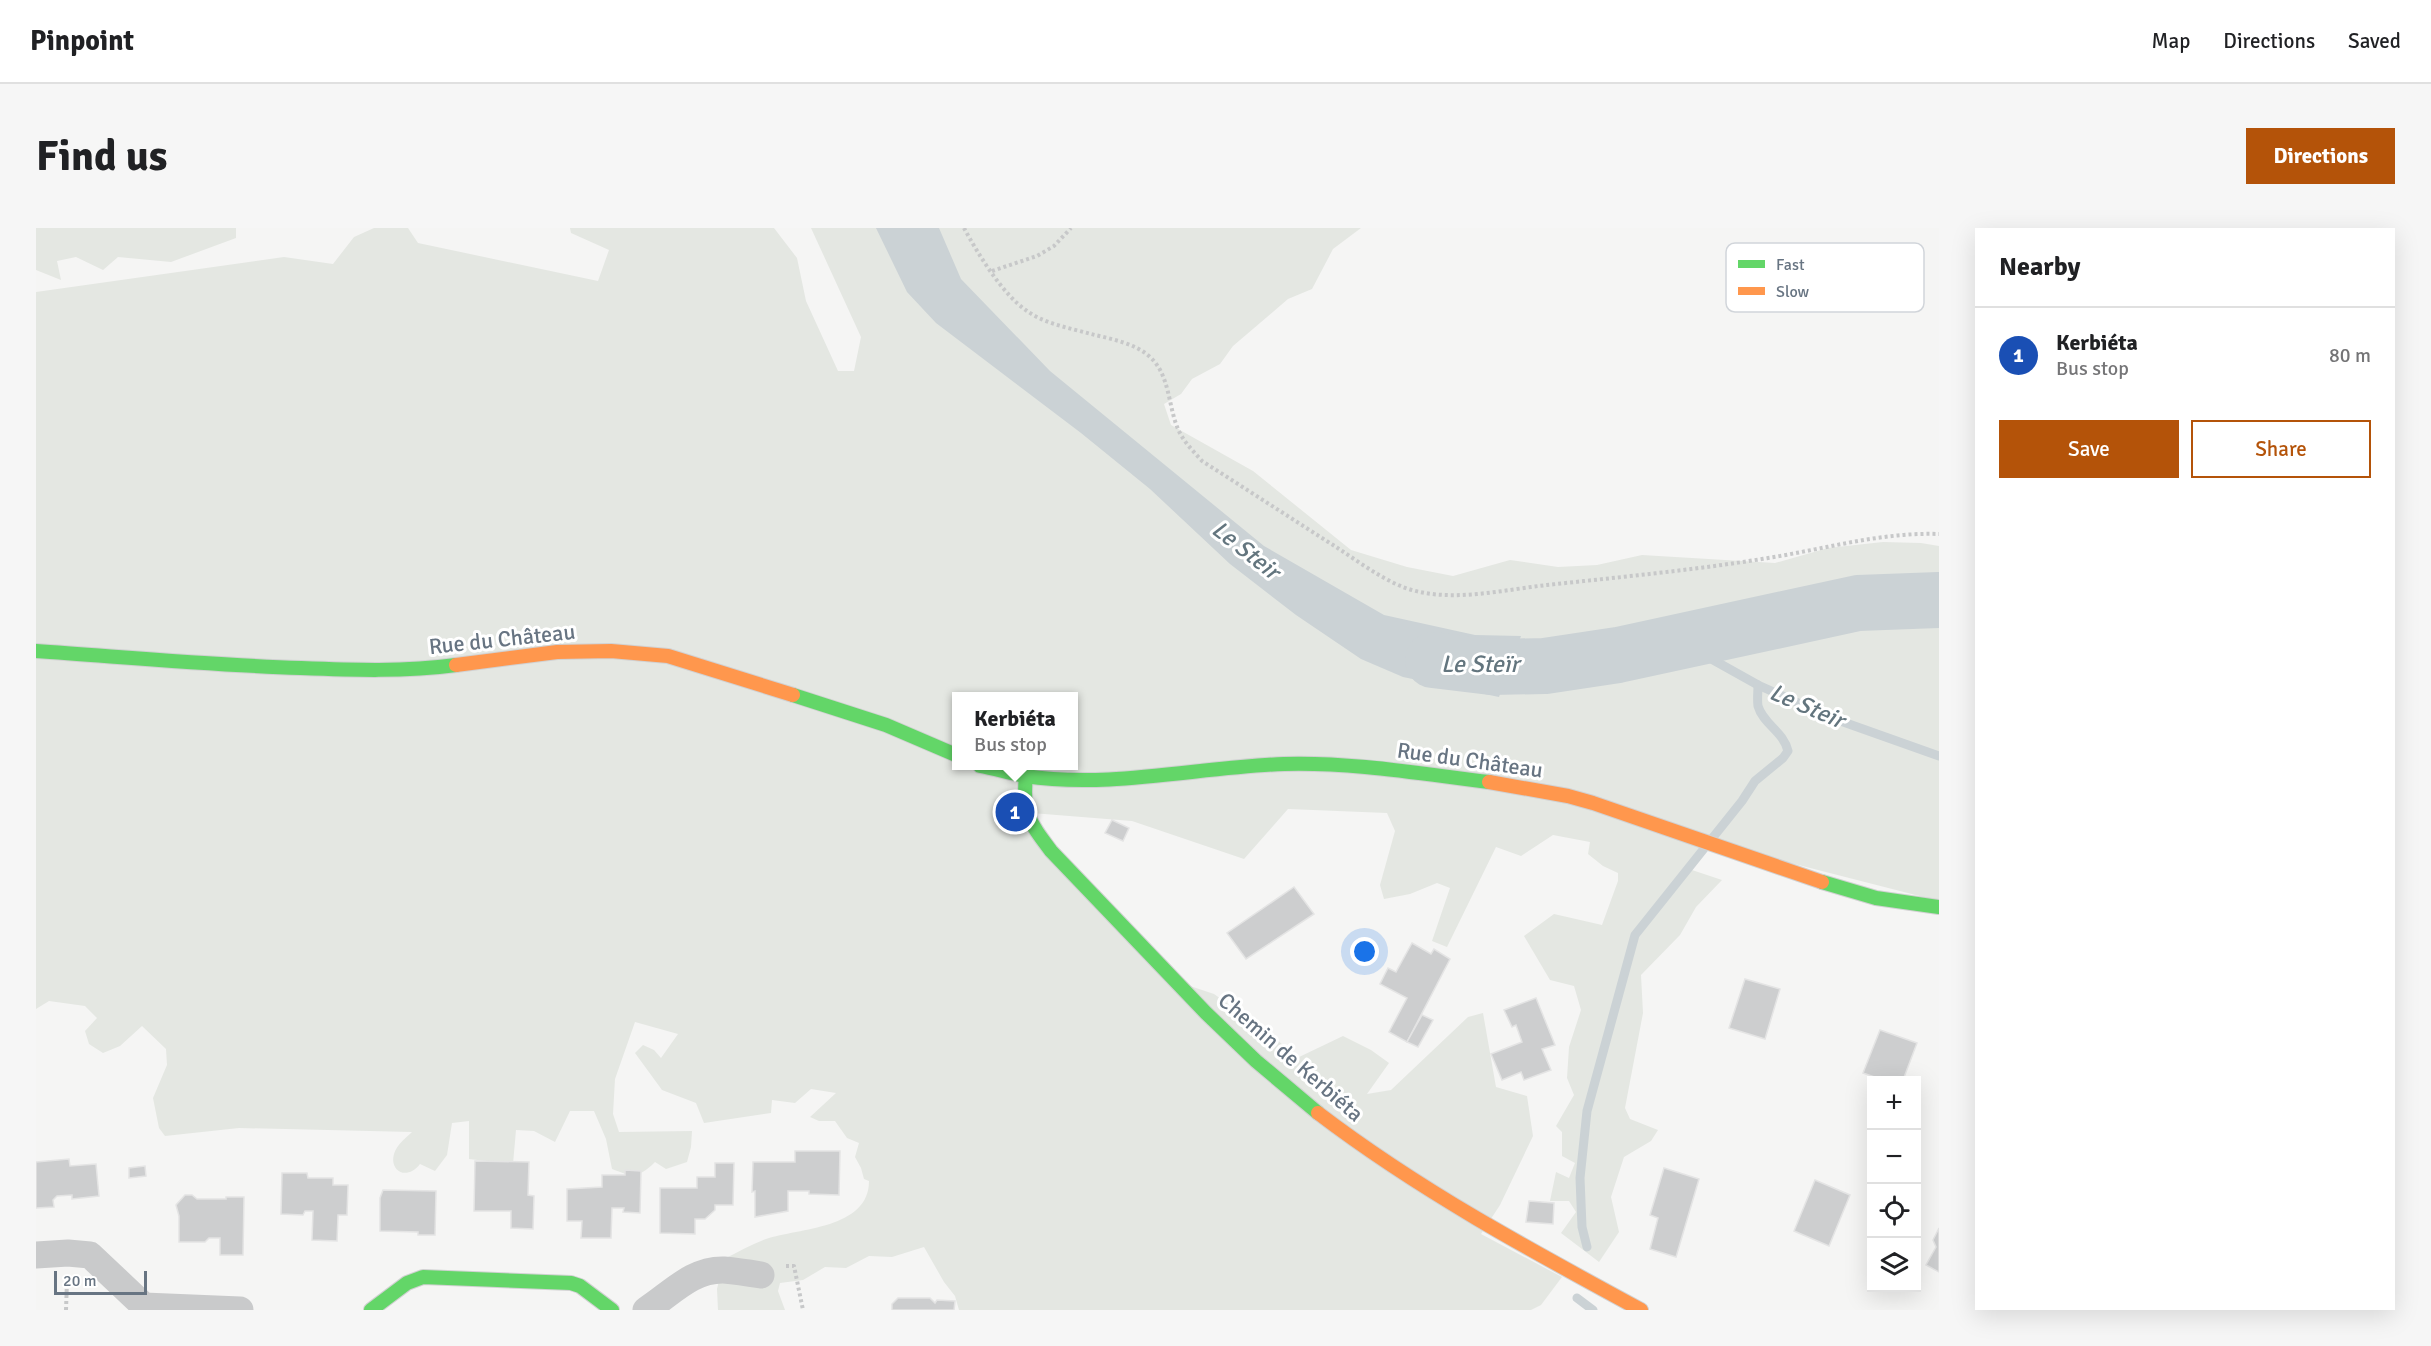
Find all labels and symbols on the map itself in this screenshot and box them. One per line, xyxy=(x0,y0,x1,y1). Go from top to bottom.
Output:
legend xyxy=(1726,243,1924,312)
text: Fast xyxy=(1776,255,1805,275)
text: Slow xyxy=(1776,282,1810,302)
water label: Le Steir xyxy=(1206,514,1288,588)
street label: Rue du Château xyxy=(428,618,576,660)
water label: Le Steïr xyxy=(1441,649,1522,679)
water label: Le Steir xyxy=(1765,677,1852,736)
street label: Rue du Château xyxy=(1395,736,1545,784)
pin: 1 xyxy=(996,790,1034,834)
your location xyxy=(1350,937,1379,966)
street label: Chemin de Kerbiéta xyxy=(1213,987,1369,1127)
scale bar xyxy=(54,1268,147,1296)

